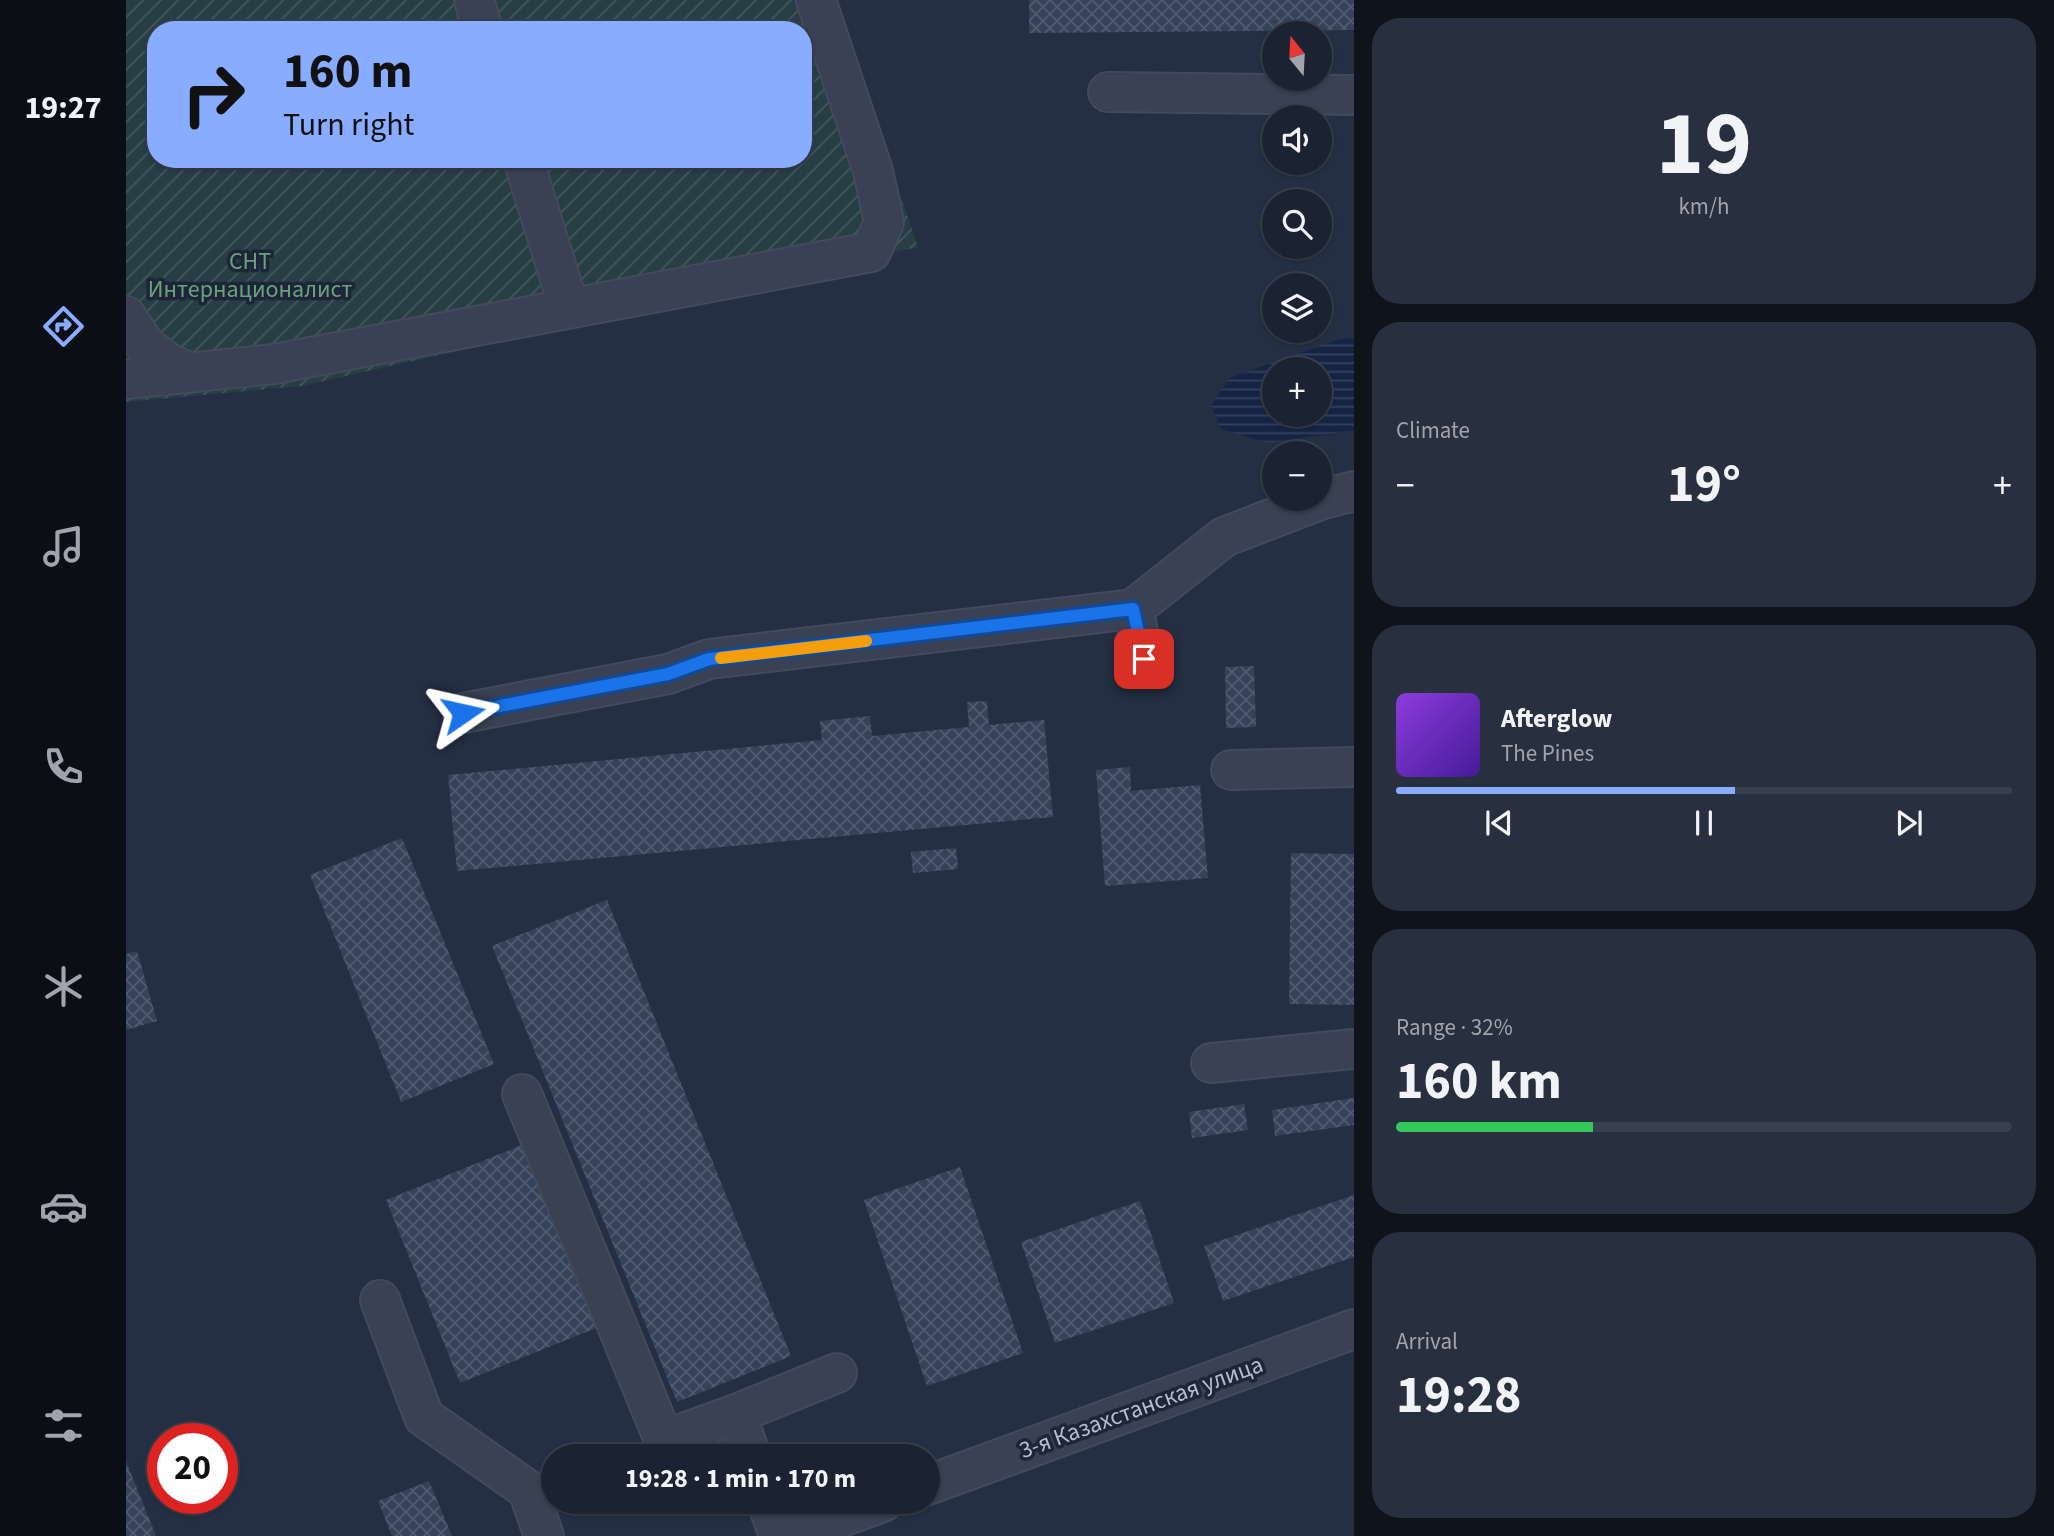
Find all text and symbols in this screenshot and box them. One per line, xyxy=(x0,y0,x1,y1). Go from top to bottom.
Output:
north arrow xyxy=(1262,21,1332,91)
map controls xyxy=(1262,21,1332,511)
text: 160 m xyxy=(283,37,412,107)
icon: right xyxy=(168,49,259,140)
text: 19 xyxy=(1656,80,1752,209)
text: 19:27 xyxy=(24,85,102,131)
text: Turn right xyxy=(283,102,414,148)
button: sound xyxy=(1262,105,1332,175)
button: search xyxy=(1262,189,1332,259)
text: km/h xyxy=(1678,190,1730,223)
park label: СНТ Интернационалист xyxy=(148,244,352,307)
button: layers xyxy=(1262,273,1332,343)
icon: directions xyxy=(39,302,88,351)
button: + xyxy=(1262,357,1332,427)
text: Climate xyxy=(1396,414,1470,447)
button: − xyxy=(1262,441,1332,511)
text: 19° xyxy=(1667,448,1741,522)
text: − xyxy=(1396,459,1415,513)
text: + xyxy=(1993,459,2012,513)
icon: music xyxy=(39,522,88,571)
pin xyxy=(1114,629,1174,689)
icon: arrive xyxy=(1125,640,1163,678)
position arrow xyxy=(426,676,500,750)
text: Afterglow xyxy=(1501,700,1612,737)
text: The Pines xyxy=(1501,737,1594,770)
icon: phone xyxy=(39,742,88,791)
icon: previous xyxy=(1480,804,1518,842)
icon: pause xyxy=(1685,804,1723,842)
icon: next xyxy=(1890,804,1928,842)
icon: climate xyxy=(39,962,88,1011)
text: Range · 32% xyxy=(1396,1011,1513,1044)
text: 160 km xyxy=(1396,1045,1562,1119)
icon: car xyxy=(39,1182,88,1231)
text: Arrival xyxy=(1396,1325,1458,1358)
street label: 3-я Казахстанская улица xyxy=(1014,1347,1268,1468)
text: 19:28 xyxy=(1396,1359,1521,1433)
icon: filters xyxy=(39,1401,88,1450)
speed limit sign: 20 xyxy=(147,1423,238,1514)
text: 19:28 · 1 min · 170 m xyxy=(625,1460,856,1497)

